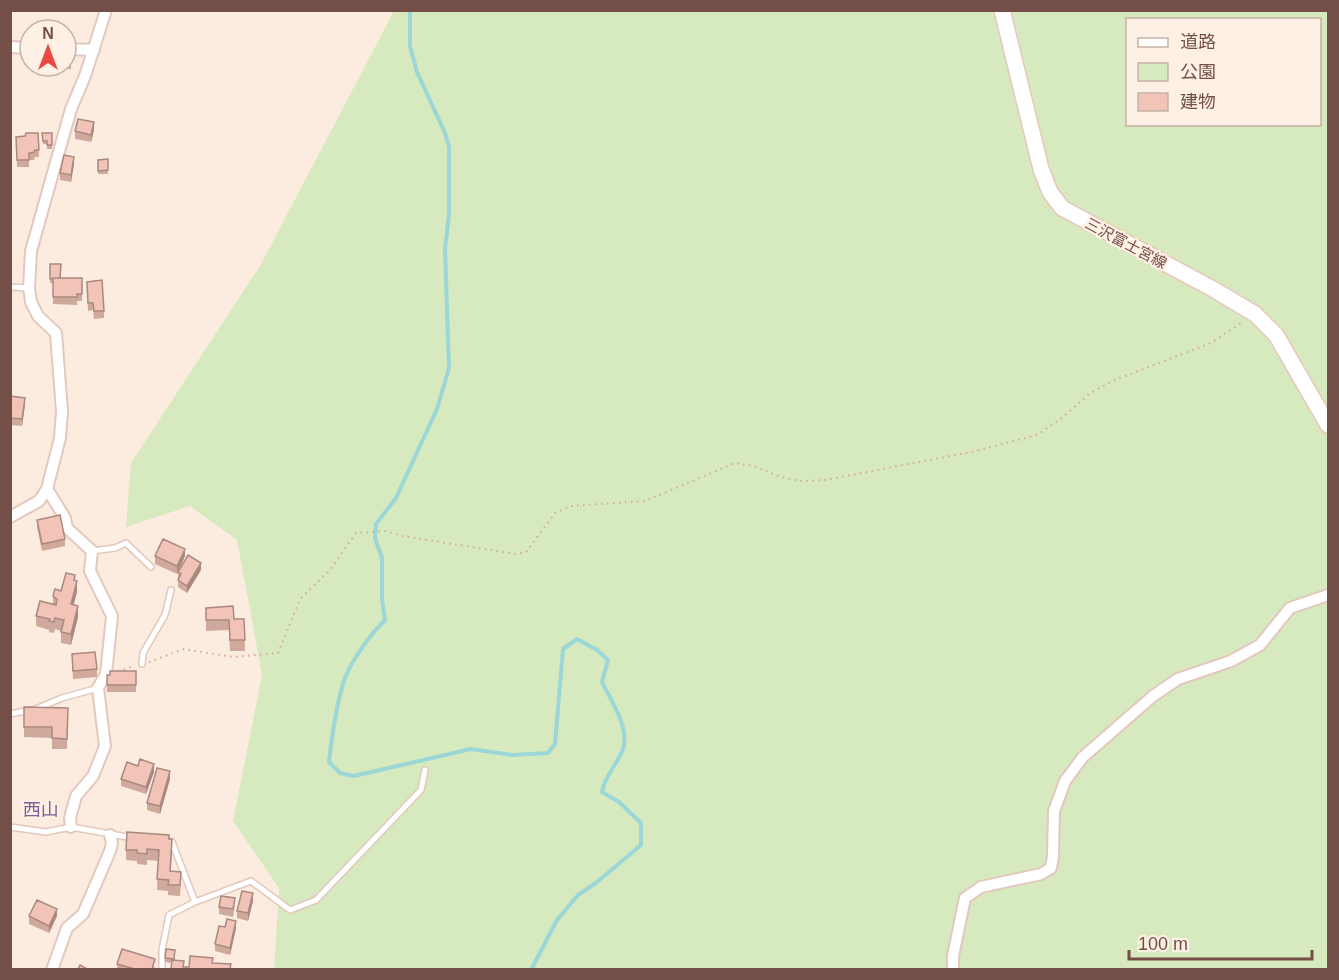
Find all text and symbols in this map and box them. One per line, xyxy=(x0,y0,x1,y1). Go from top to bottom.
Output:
north arrow xyxy=(18,18,78,78)
legend xyxy=(1126,18,1321,126)
text: N xyxy=(42,25,54,42)
text: 道路 xyxy=(1180,32,1216,52)
text: 公園 xyxy=(1180,62,1216,82)
text: 建物 xyxy=(1180,92,1216,112)
street label: 三沢富士宮線 xyxy=(1082,214,1170,272)
district label: 西山 xyxy=(23,800,59,820)
scale bar xyxy=(1129,923,1312,961)
text: 100 m xyxy=(1138,934,1188,954)

